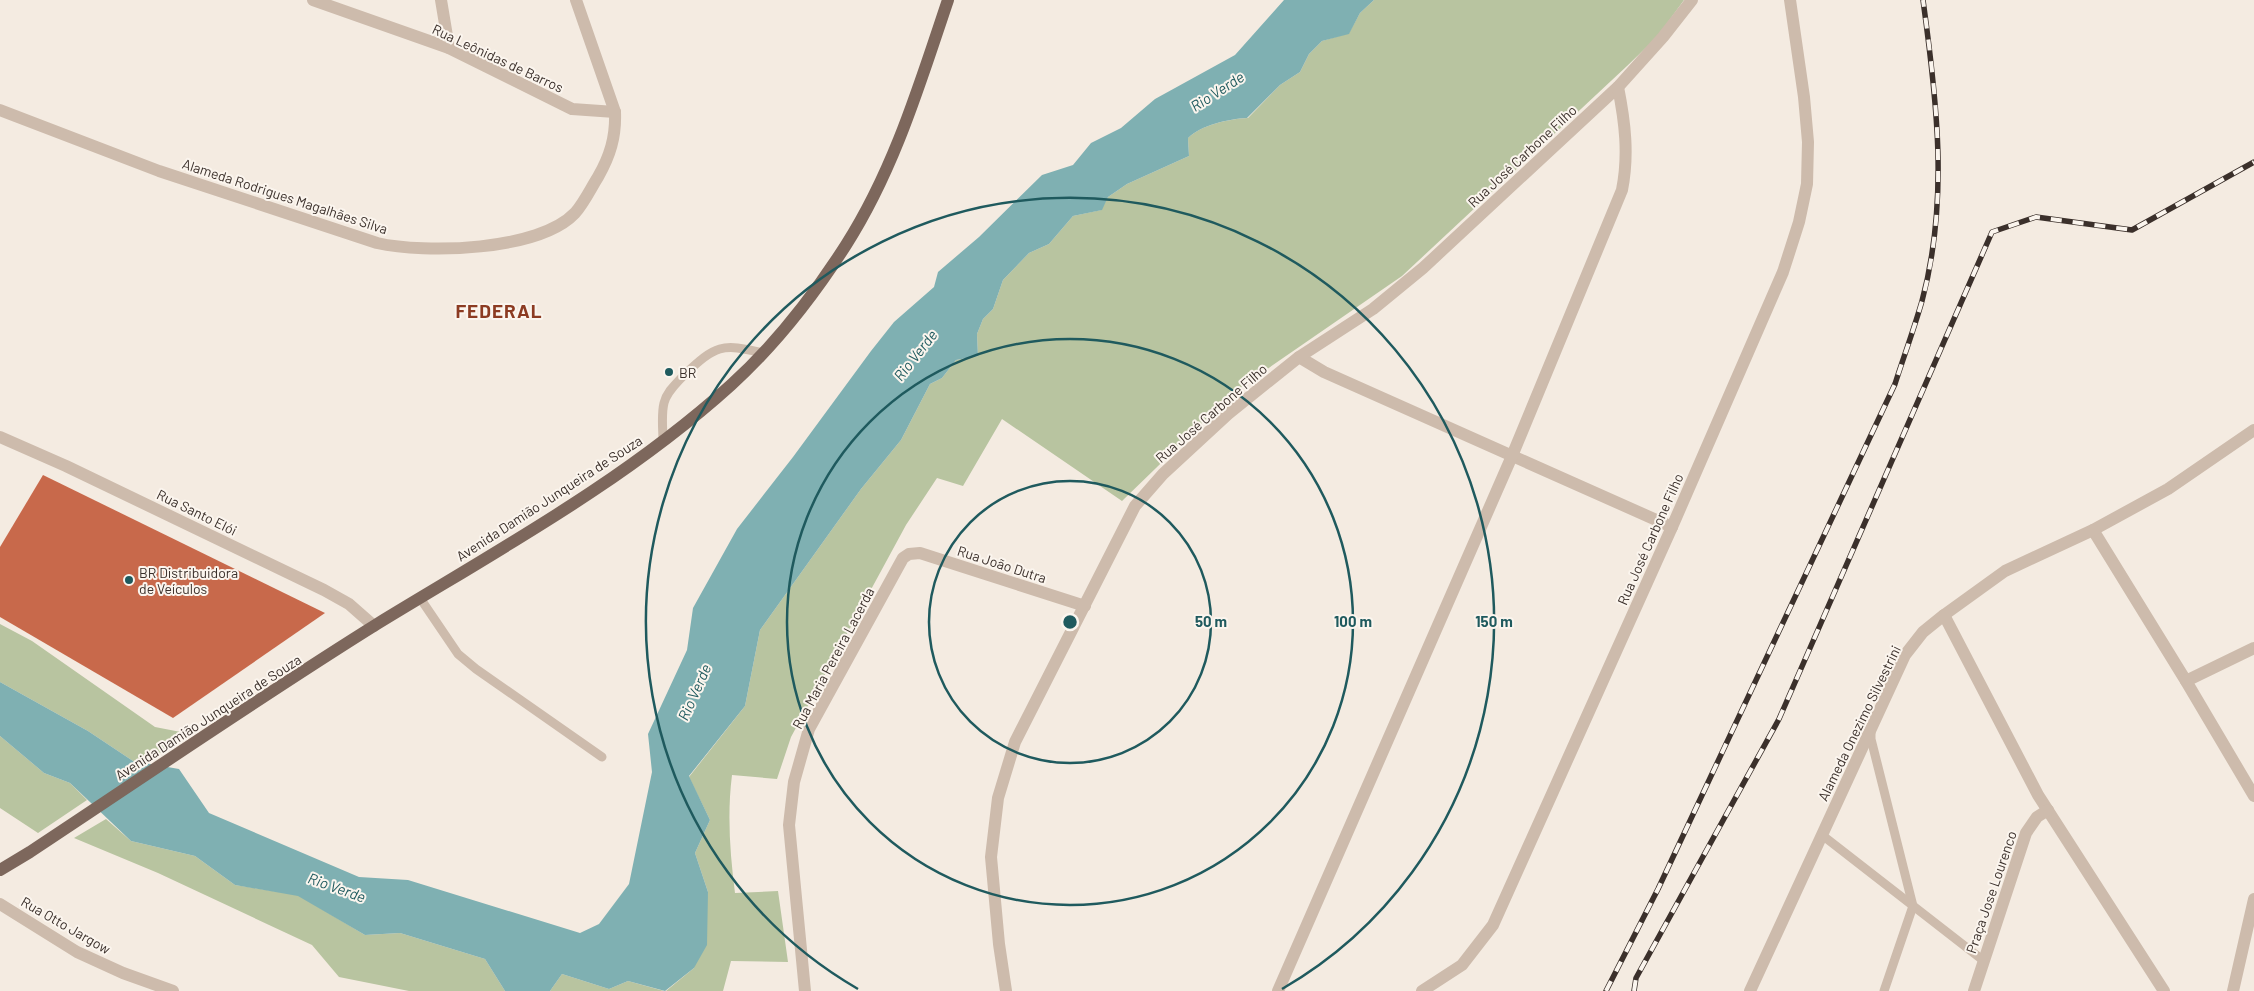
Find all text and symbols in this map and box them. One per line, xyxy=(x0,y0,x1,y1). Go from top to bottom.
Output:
street label: Rua Leônidas de Barros xyxy=(430,20,566,96)
water label: Rio Verde xyxy=(1187,67,1247,115)
street label: Rua José Carbone Filho xyxy=(1464,101,1580,211)
street label: Alameda Rodrigues Magalhães Silva xyxy=(180,155,390,237)
district label: FEDERAL xyxy=(455,299,543,322)
water label: Rio Verde xyxy=(889,326,941,384)
street label: Rua José Carbone Filho xyxy=(1152,360,1270,466)
place label: BR xyxy=(679,364,696,381)
marker: BR xyxy=(663,366,675,378)
street label: Avenida Damião Junqueira de Souza xyxy=(453,431,645,565)
street label: Rua José Carbone Filho xyxy=(1613,471,1687,607)
street label: Rua Santo Elói xyxy=(154,485,240,539)
street label: Rua João Dutra xyxy=(955,542,1049,586)
place label: BR Distribuidora de Veículos xyxy=(139,564,238,597)
marker: BR Distribuidora de Veículos xyxy=(123,574,135,586)
street label: Rua Maria Pereira Lacerda xyxy=(788,584,878,732)
text: 50 m xyxy=(1195,612,1227,630)
text: 100 m xyxy=(1334,612,1372,630)
text: 150 m xyxy=(1475,612,1513,630)
centre of rings xyxy=(1061,613,1079,631)
street label: Alameda Onezimo Silvestrini xyxy=(1814,642,1904,804)
street label: Avenida Damião Junqueira de Souza xyxy=(112,650,304,784)
water label: Rio Verde xyxy=(674,661,715,723)
street label: Praça Jose Lourenco xyxy=(1962,829,2020,955)
water label: Rio Verde xyxy=(306,868,368,906)
street label: Rua Otto Jargow xyxy=(18,893,114,957)

